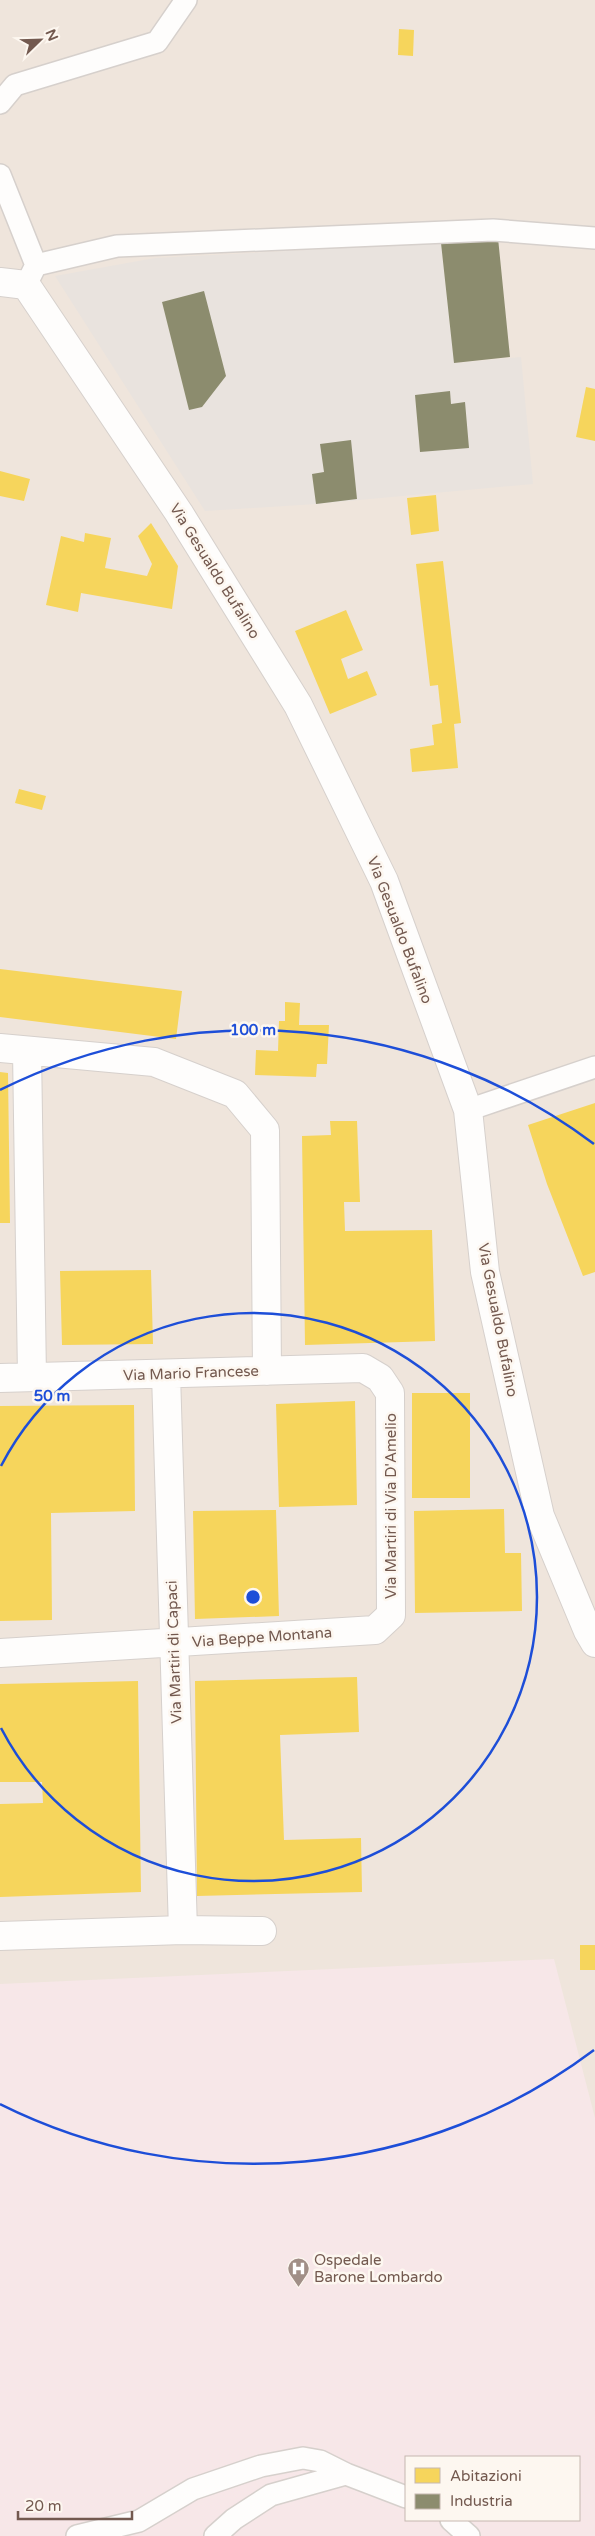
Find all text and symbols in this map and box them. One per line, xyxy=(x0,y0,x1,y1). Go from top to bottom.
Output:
north arrow xyxy=(15,15,65,65)
text: N xyxy=(41,27,62,44)
street label: Via Gesualdo Bufalino xyxy=(166,500,264,642)
street label: Via Gesualdo Bufalino xyxy=(364,854,436,1006)
text: 100 m xyxy=(230,1021,276,1039)
street label: Via Gesualdo Bufalino xyxy=(474,1242,522,1398)
street label: Via Mario Francese xyxy=(123,1362,259,1384)
text: 50 m xyxy=(34,1387,70,1405)
street label: Via Martiri di Via D'Amelio xyxy=(382,1413,400,1599)
street label: Via Martiri di Capaci xyxy=(163,1580,185,1724)
centre of rings xyxy=(244,1588,262,1606)
street label: Via Beppe Montana xyxy=(191,1623,333,1651)
place label: Ospedale Barone Lombardo xyxy=(314,2251,443,2286)
hospital icon: Ospedale Barone Lombardo xyxy=(286,2257,310,2288)
legend xyxy=(405,2456,580,2521)
text: Abitazioni xyxy=(450,2467,522,2485)
scale bar xyxy=(18,2488,131,2520)
text: Industria xyxy=(450,2492,513,2510)
text: 20 m xyxy=(25,2497,62,2515)

